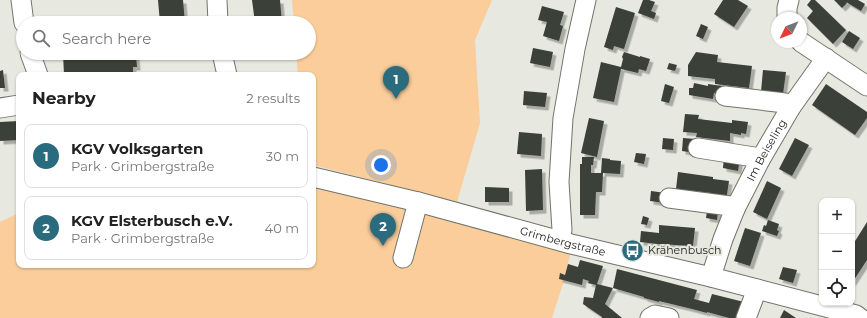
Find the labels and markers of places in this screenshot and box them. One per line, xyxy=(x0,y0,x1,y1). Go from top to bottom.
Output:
pin: 1 xyxy=(383,66,409,99)
pin: 2 xyxy=(370,213,396,246)
bus stop icon: Krähenbusch xyxy=(619,237,645,263)
place label: Krähenbusch xyxy=(648,243,721,257)

